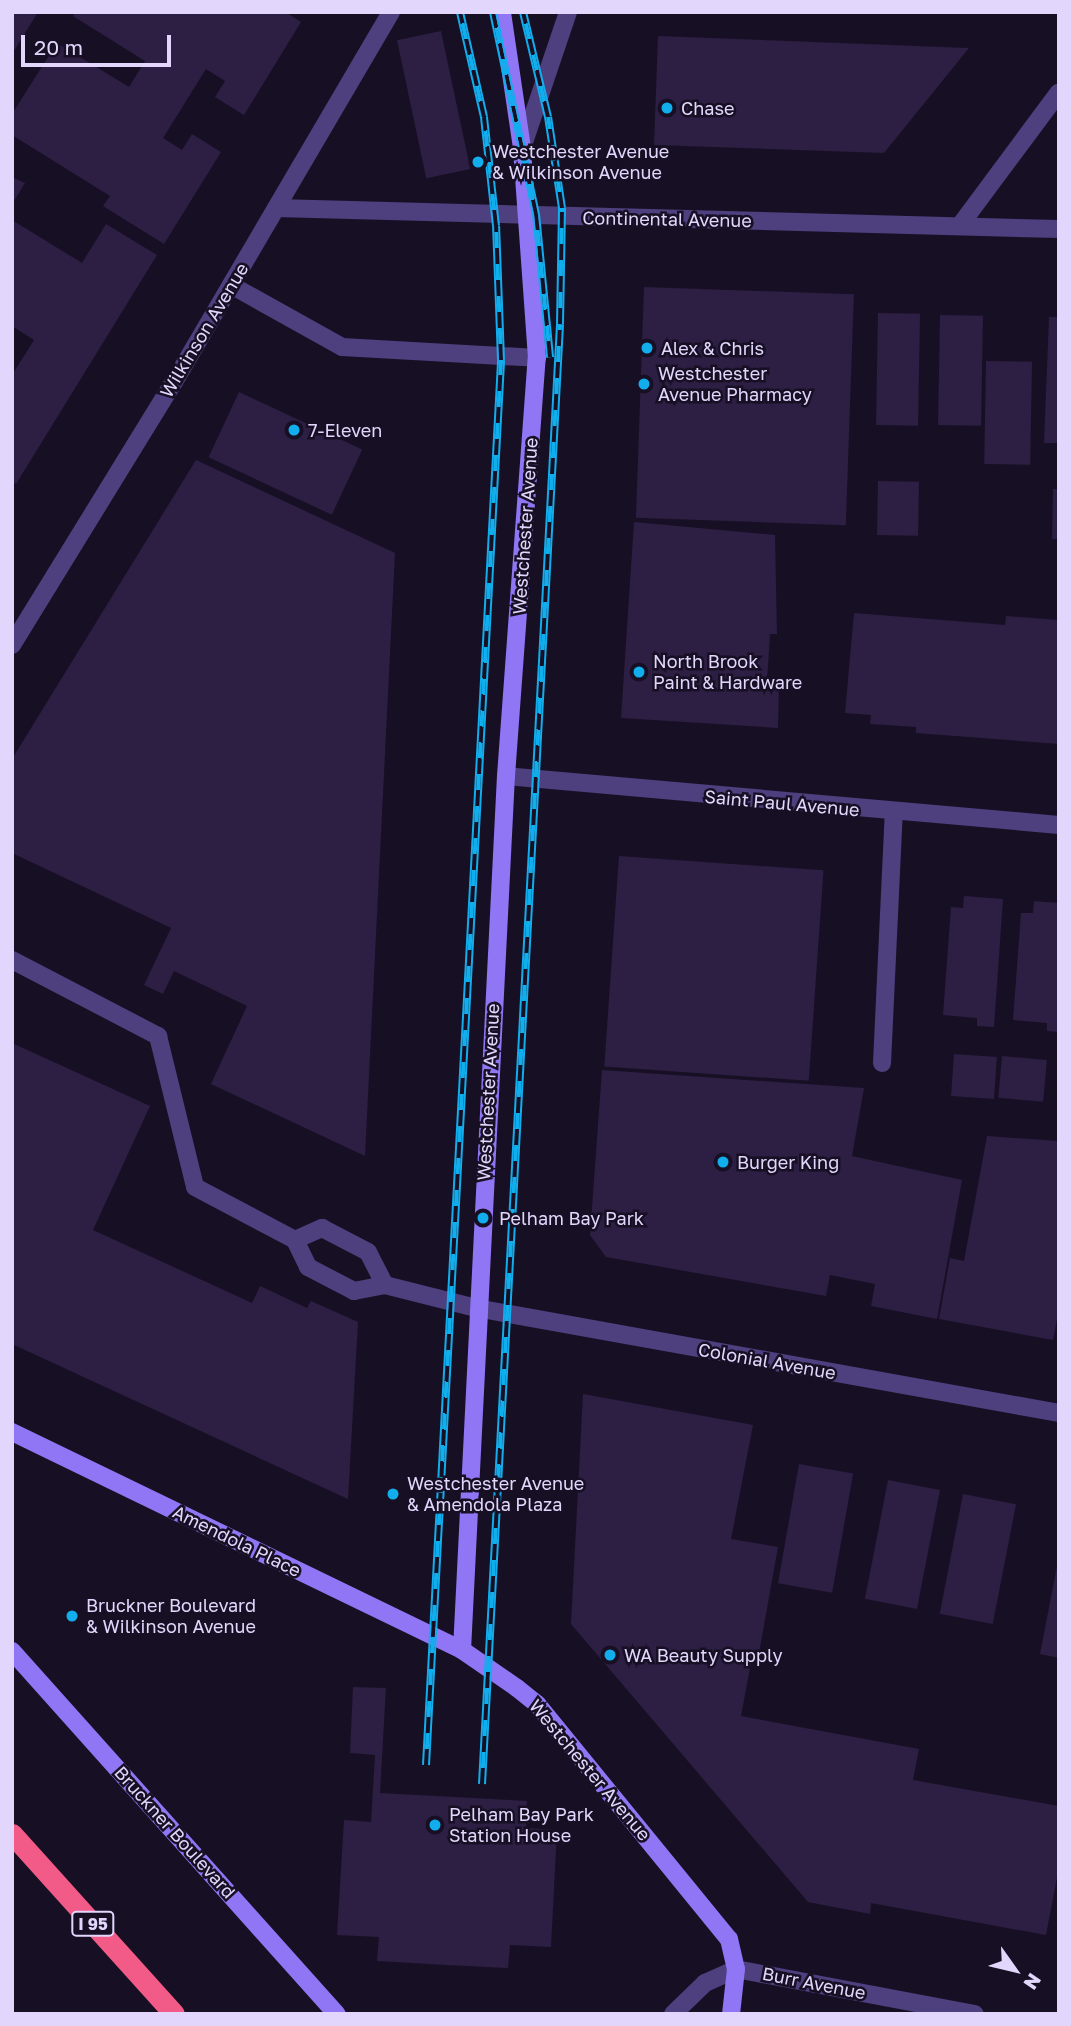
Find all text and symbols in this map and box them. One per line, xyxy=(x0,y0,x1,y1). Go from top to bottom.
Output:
scale bar xyxy=(24,21,175,65)
text: 20 m xyxy=(34,34,83,60)
place label: Chase xyxy=(681,97,734,119)
marker: Chase xyxy=(659,100,675,116)
place label: Westchester Avenue & Wilkinson Avenue xyxy=(492,141,669,184)
marker: Westchester Avenue & Wilkinson Avenue xyxy=(470,154,486,170)
street label: Continental Avenue xyxy=(582,207,752,231)
street label: Wilkinson Avenue xyxy=(155,259,253,401)
place label: Alex & Chris xyxy=(661,337,764,359)
marker: Alex & Chris xyxy=(639,340,655,356)
place label: Westchester Avenue Pharmacy xyxy=(658,363,812,406)
marker: Westchester Avenue Pharmacy xyxy=(636,376,652,392)
place label: 7-Eleven xyxy=(308,419,382,441)
marker: 7-Eleven xyxy=(286,422,302,438)
street label: Westchester Avenue xyxy=(508,437,542,615)
place label: North Brook Paint & Hardware xyxy=(653,651,802,694)
marker: North Brook Paint & Hardware xyxy=(631,664,647,680)
street label: Saint Paul Avenue xyxy=(704,785,860,821)
street label: Westchester Avenue xyxy=(473,1003,503,1181)
place label: Burger King xyxy=(737,1151,839,1173)
marker: Burger King xyxy=(715,1154,731,1170)
place label: Pelham Bay Park xyxy=(499,1207,644,1229)
marker: Pelham Bay Park xyxy=(473,1208,493,1228)
street label: Colonial Avenue xyxy=(697,1338,837,1384)
place label: Westchester Avenue & Amendola Plaza xyxy=(407,1473,584,1516)
marker: Westchester Avenue & Amendola Plaza xyxy=(385,1486,401,1502)
street label: Amendola Place xyxy=(169,1501,305,1581)
place label: Bruckner Boulevard & Wilkinson Avenue xyxy=(86,1595,256,1638)
marker: Bruckner Boulevard & Wilkinson Avenue xyxy=(64,1608,80,1624)
place label: WA Beauty Supply xyxy=(624,1644,782,1666)
marker: WA Beauty Supply xyxy=(602,1647,618,1663)
street label: Westchester Avenue xyxy=(525,1695,655,1845)
street label: Bruckner Boulevard xyxy=(110,1762,240,1902)
place label: Pelham Bay Park Station House xyxy=(449,1804,594,1846)
marker: Pelham Bay Park Station House xyxy=(427,1817,443,1833)
road number: I 95 xyxy=(70,1912,116,1936)
north arrow xyxy=(980,1935,1050,2005)
street label: Burr Avenue xyxy=(760,1962,868,2004)
text: N xyxy=(1019,1970,1046,1994)

